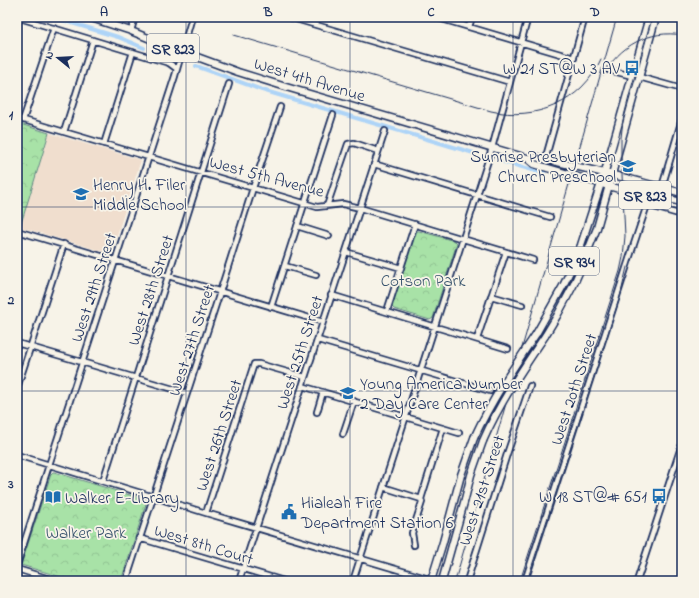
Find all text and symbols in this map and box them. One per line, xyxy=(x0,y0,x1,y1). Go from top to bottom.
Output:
text: A xyxy=(100,3,108,22)
text: B xyxy=(263,3,273,22)
text: C xyxy=(427,3,435,22)
text: D xyxy=(589,3,600,22)
road number: SR 823 xyxy=(147,34,199,62)
north arrow xyxy=(38,38,78,78)
text: N xyxy=(41,49,58,61)
street label: West 4th Avenue xyxy=(251,52,369,109)
place label: W 21 ST@W 3 AV xyxy=(503,57,621,82)
bus stop icon: W 21 ST@W 3 AV xyxy=(623,59,641,77)
text: 1 xyxy=(9,106,14,125)
place label: Sunrise Presbyterian Church Preschool xyxy=(470,145,616,190)
street label: West 5th Avenue xyxy=(206,150,327,205)
school or university icon: Sunrise Presbyterian Church Preschool xyxy=(619,157,637,175)
place label: Henry H. Filer Middle School xyxy=(93,173,187,218)
road number: SR 823 xyxy=(619,181,671,209)
school or university icon: Henry H. Filer Middle School xyxy=(72,185,90,203)
street label: West 29th Street xyxy=(65,229,124,345)
street label: West 28th Street xyxy=(122,232,181,349)
road number: SR 934 xyxy=(549,247,599,275)
park label: Cotson Park xyxy=(381,269,466,294)
street label: West 27th Street xyxy=(163,281,222,399)
text: 2 xyxy=(7,291,15,310)
street label: West 25th Street xyxy=(270,292,331,413)
street label: West 20th Street xyxy=(545,330,604,449)
place label: Young America Number 2 Day Care Center xyxy=(360,372,524,418)
street label: West 26th Street xyxy=(190,376,249,495)
school or university icon: Young America Number 2 Day Care Center xyxy=(339,384,357,402)
street label: West 21st Street xyxy=(453,432,512,549)
text: 3 xyxy=(7,475,14,494)
place label: W 18 ST@# 651 xyxy=(539,485,648,510)
place label: Walker E-Library xyxy=(65,486,179,512)
bus stop icon: W 18 ST@# 651 xyxy=(650,487,668,505)
library icon: Walker E-Library xyxy=(44,488,62,506)
place label: Hialeah Fire Department Station 6 xyxy=(300,491,454,536)
public building icon: Hialeah Fire Department Station 6 xyxy=(280,503,298,521)
street label: West 8th Court xyxy=(151,518,257,572)
park label: Walker Park xyxy=(46,521,127,546)

